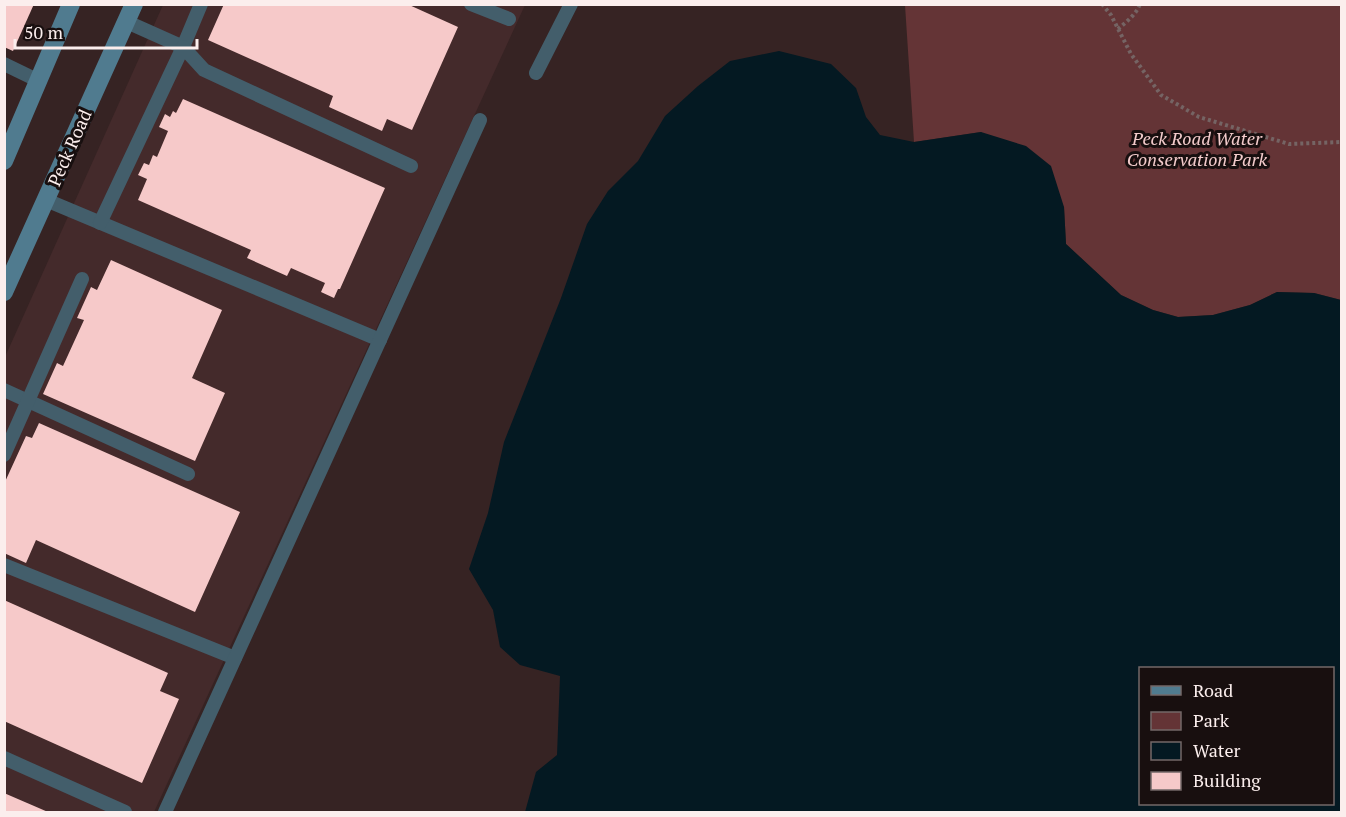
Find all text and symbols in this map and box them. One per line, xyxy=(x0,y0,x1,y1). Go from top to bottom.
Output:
scale bar xyxy=(15,12,196,50)
text: 50 m xyxy=(24,20,64,44)
street label: Peck Road xyxy=(42,106,97,190)
park label: Peck Road Water Conservation Park xyxy=(1127,126,1268,171)
legend xyxy=(1139,667,1334,805)
text: Road xyxy=(1193,678,1233,702)
text: Park xyxy=(1193,708,1230,732)
text: Water xyxy=(1193,738,1240,762)
text: Building xyxy=(1193,768,1261,792)

